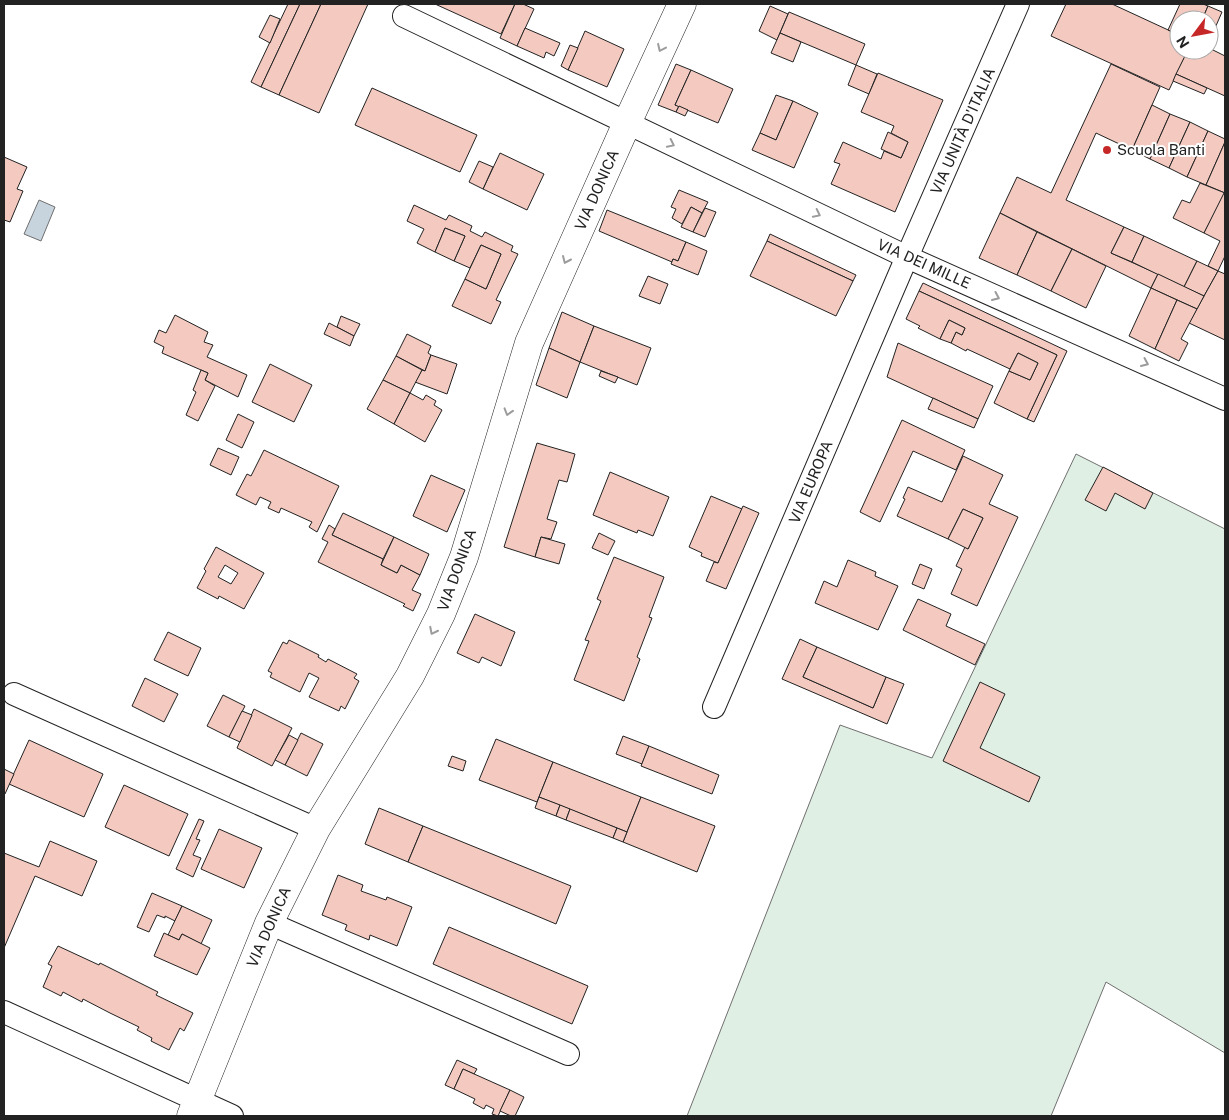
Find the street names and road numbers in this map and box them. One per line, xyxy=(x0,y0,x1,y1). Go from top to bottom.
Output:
street label: VIA UNITÀ D'ITALIA xyxy=(927,65,998,197)
street label: VIA DONICA xyxy=(571,147,622,233)
street label: VIA DEI MILLE xyxy=(875,235,974,292)
street label: VIA EUROPA xyxy=(785,437,836,526)
street label: VIA DONICA xyxy=(434,526,479,613)
street label: VIA DONICA xyxy=(243,884,294,970)

